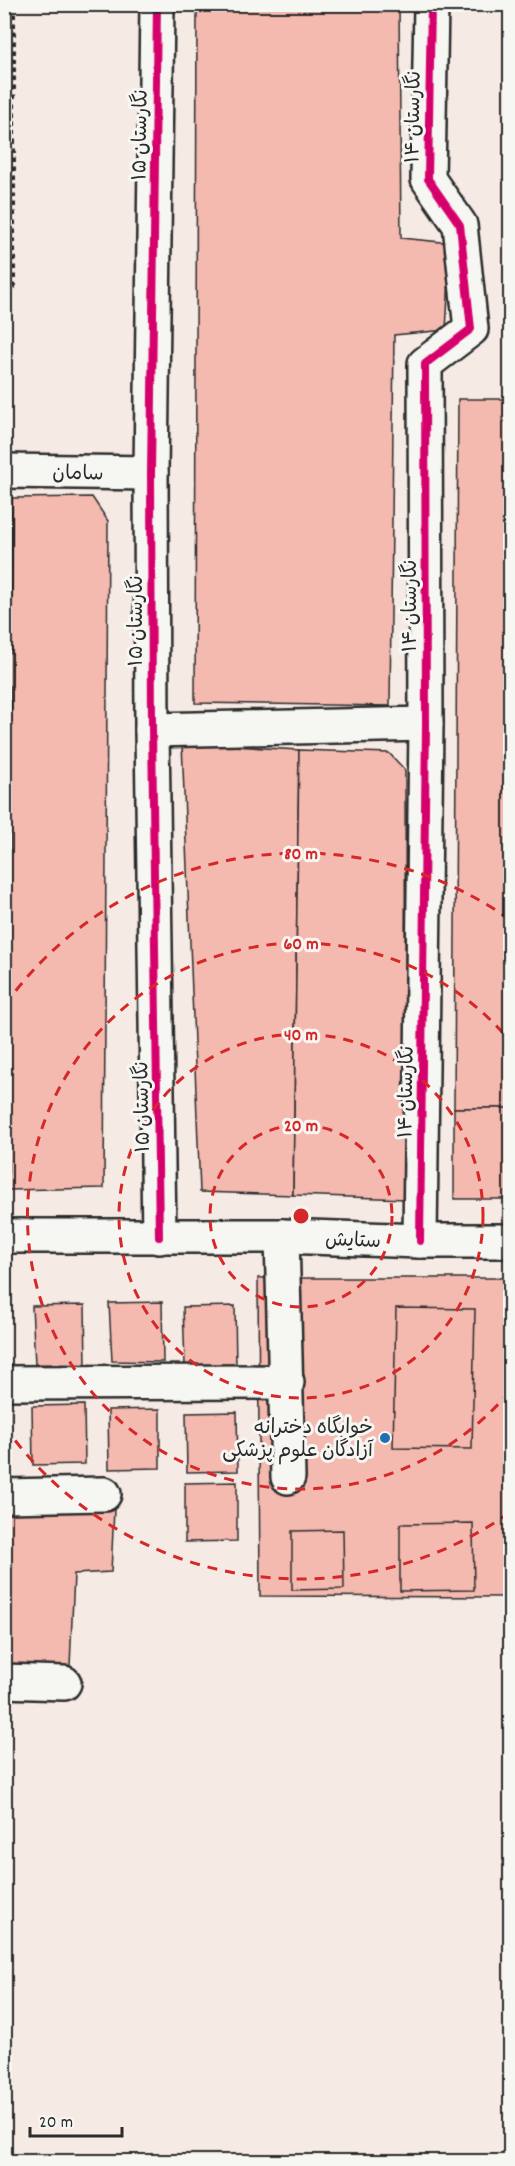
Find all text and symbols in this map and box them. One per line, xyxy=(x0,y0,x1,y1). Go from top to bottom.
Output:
street label: نگارستان ۱۴ xyxy=(400,71,430,163)
street label: نگارستان ۱۵ xyxy=(127,89,157,181)
street label: سامان xyxy=(52,461,104,489)
street label: نگارستان ۱۴ xyxy=(398,560,426,652)
street label: نگارستان ۱۵ xyxy=(124,575,152,667)
text: 80 m xyxy=(284,843,318,868)
text: 60 m xyxy=(283,933,319,958)
text: 40 m xyxy=(284,1024,318,1049)
street label: نگارستان ۱۴ xyxy=(393,1046,423,1138)
street label: نگارستان ۱۵ xyxy=(129,1061,159,1153)
text: 20 m xyxy=(284,1115,318,1140)
centre of rings xyxy=(291,1206,311,1226)
street label: ستایش xyxy=(325,1227,381,1257)
place label: خوابگاه دخترانه آزادگان علوم پزشکی xyxy=(222,1415,374,1466)
marker: خوابگاه دخترانه آزادگان علوم پزشکی xyxy=(378,1431,392,1445)
scale bar xyxy=(30,2100,122,2138)
text: 20 m xyxy=(39,2111,73,2136)

